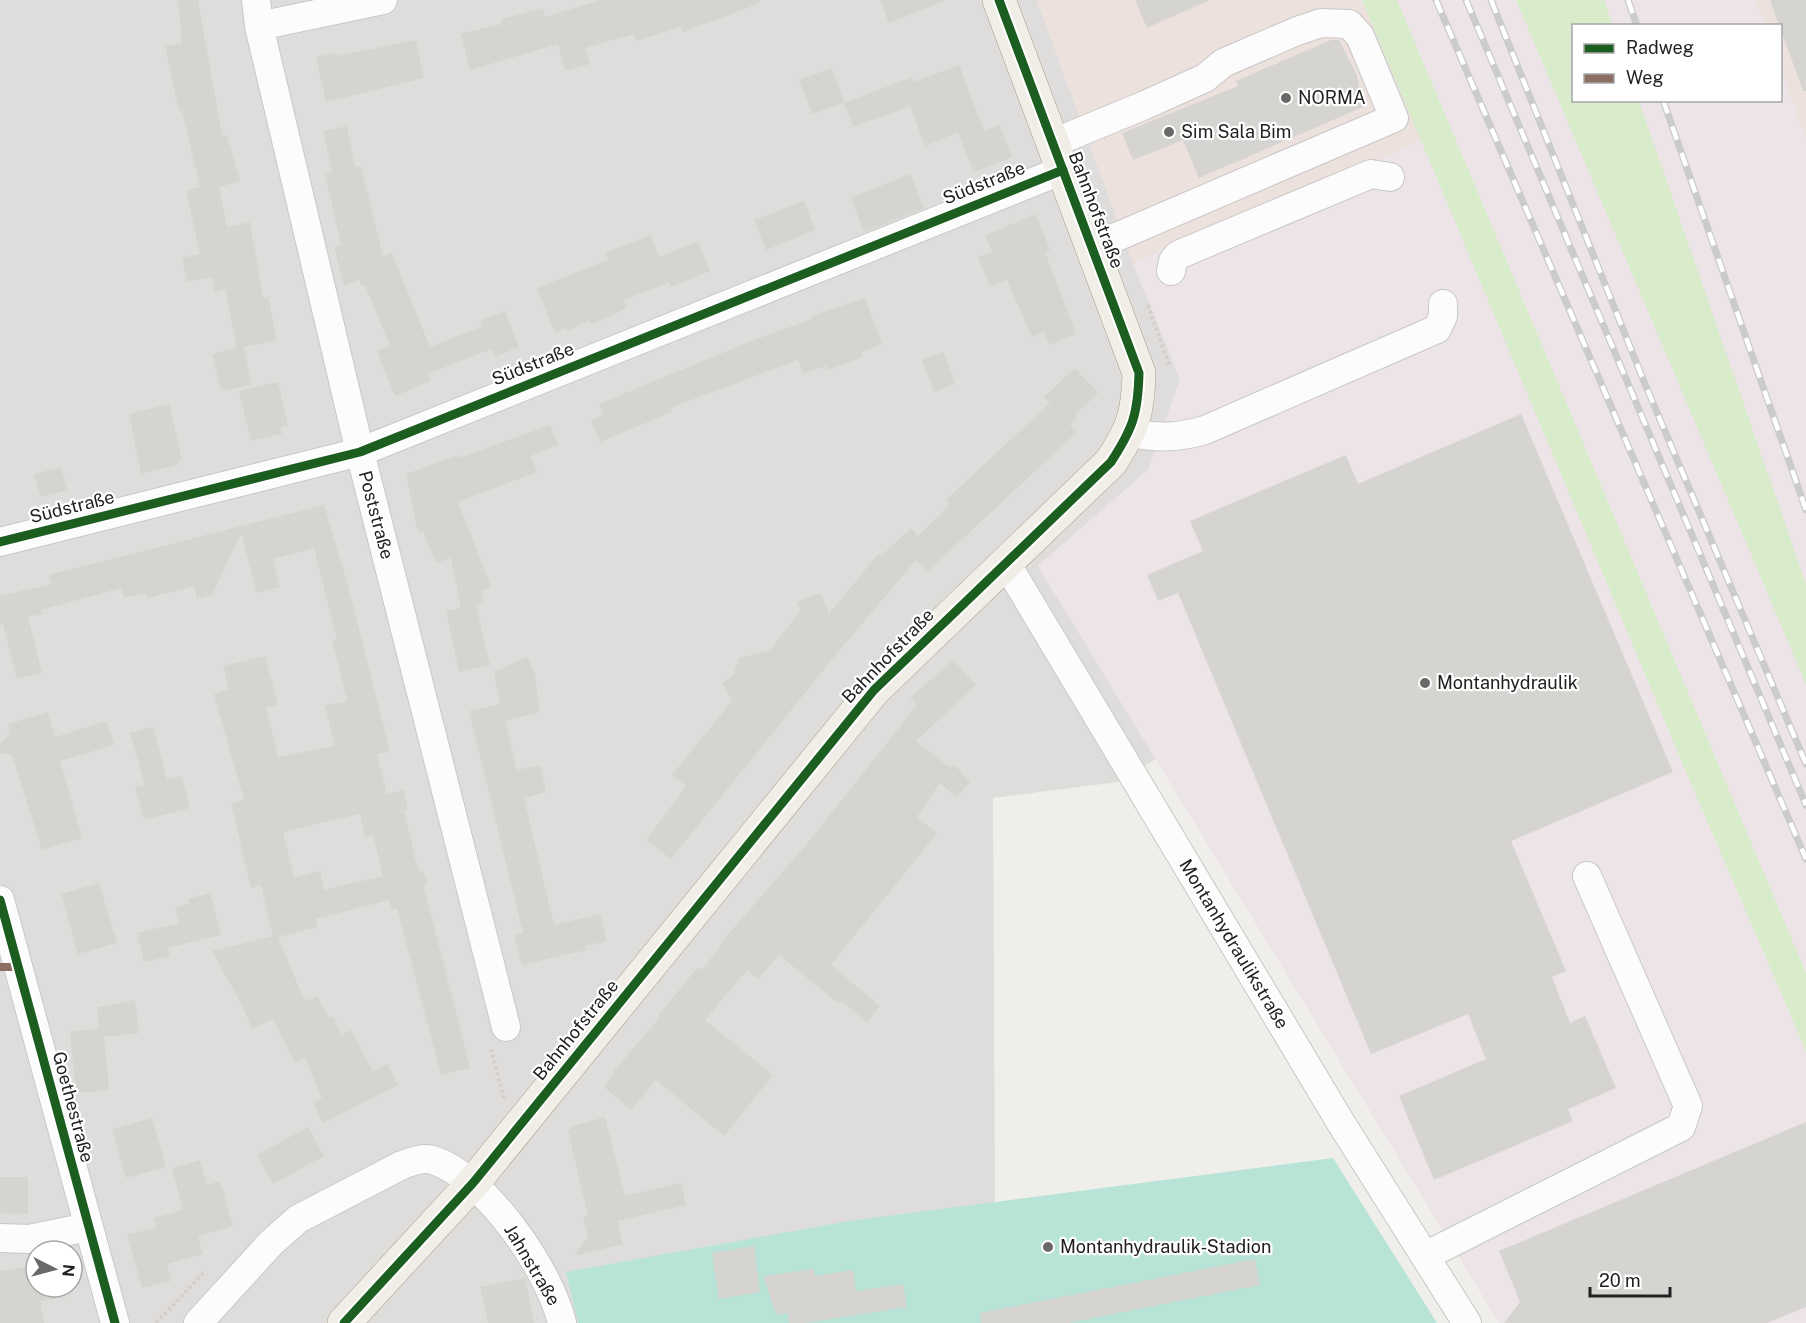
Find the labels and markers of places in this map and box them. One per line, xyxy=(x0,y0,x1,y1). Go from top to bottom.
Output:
place label: NORMA xyxy=(1298,87,1366,108)
marker: NORMA xyxy=(1279,91,1293,105)
place label: Sim Sala Bim xyxy=(1181,121,1291,142)
marker: Sim Sala Bim xyxy=(1162,125,1176,139)
place label: Montanhydraulik xyxy=(1437,672,1578,693)
marker: Montanhydraulik xyxy=(1418,676,1432,690)
place label: Montanhydraulik-Stadion xyxy=(1060,1236,1271,1257)
marker: Montanhydraulik-Stadion xyxy=(1041,1240,1055,1254)

